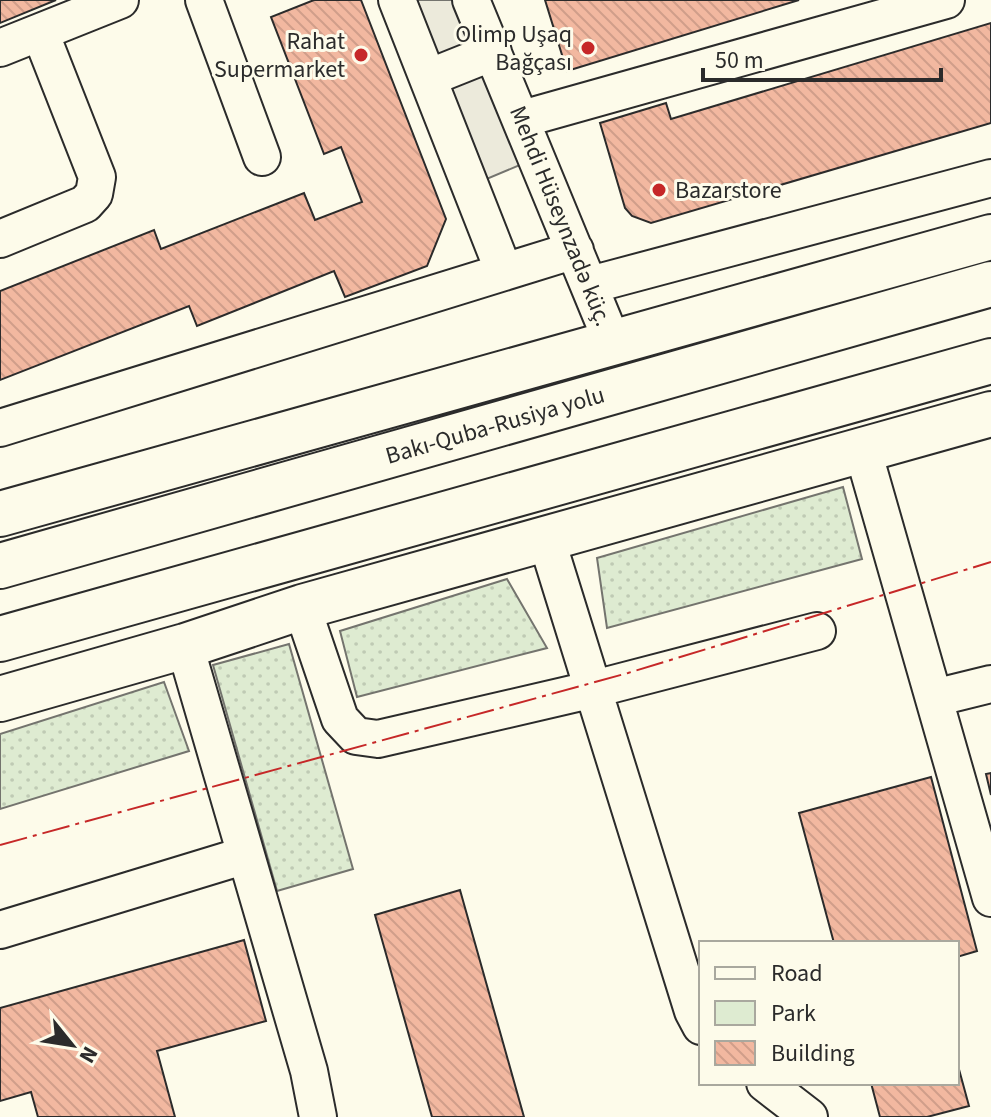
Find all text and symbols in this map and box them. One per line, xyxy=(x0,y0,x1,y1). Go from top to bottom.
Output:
place label: Olimp Uşaq Bağçası xyxy=(455,17,572,80)
place label: Rahat Supermarket xyxy=(214,24,345,87)
scale bar xyxy=(703,32,941,82)
marker: Olimp Uşaq Bağçası xyxy=(579,39,597,57)
text: 50 m xyxy=(715,43,764,78)
marker: Rahat Supermarket xyxy=(352,46,370,64)
street label: Mehdi Hüseynzadə küç. xyxy=(500,101,621,332)
place label: Bazarstore xyxy=(675,173,782,208)
marker: Bazarstore xyxy=(650,181,668,199)
street label: Bakı-Quba-Rusiya yolu xyxy=(381,377,609,474)
legend xyxy=(699,941,959,1085)
text: Road xyxy=(771,956,823,991)
text: Park xyxy=(771,996,816,1031)
north arrow xyxy=(32,1005,112,1085)
text: Building xyxy=(771,1036,855,1071)
text: N xyxy=(71,1040,106,1069)

